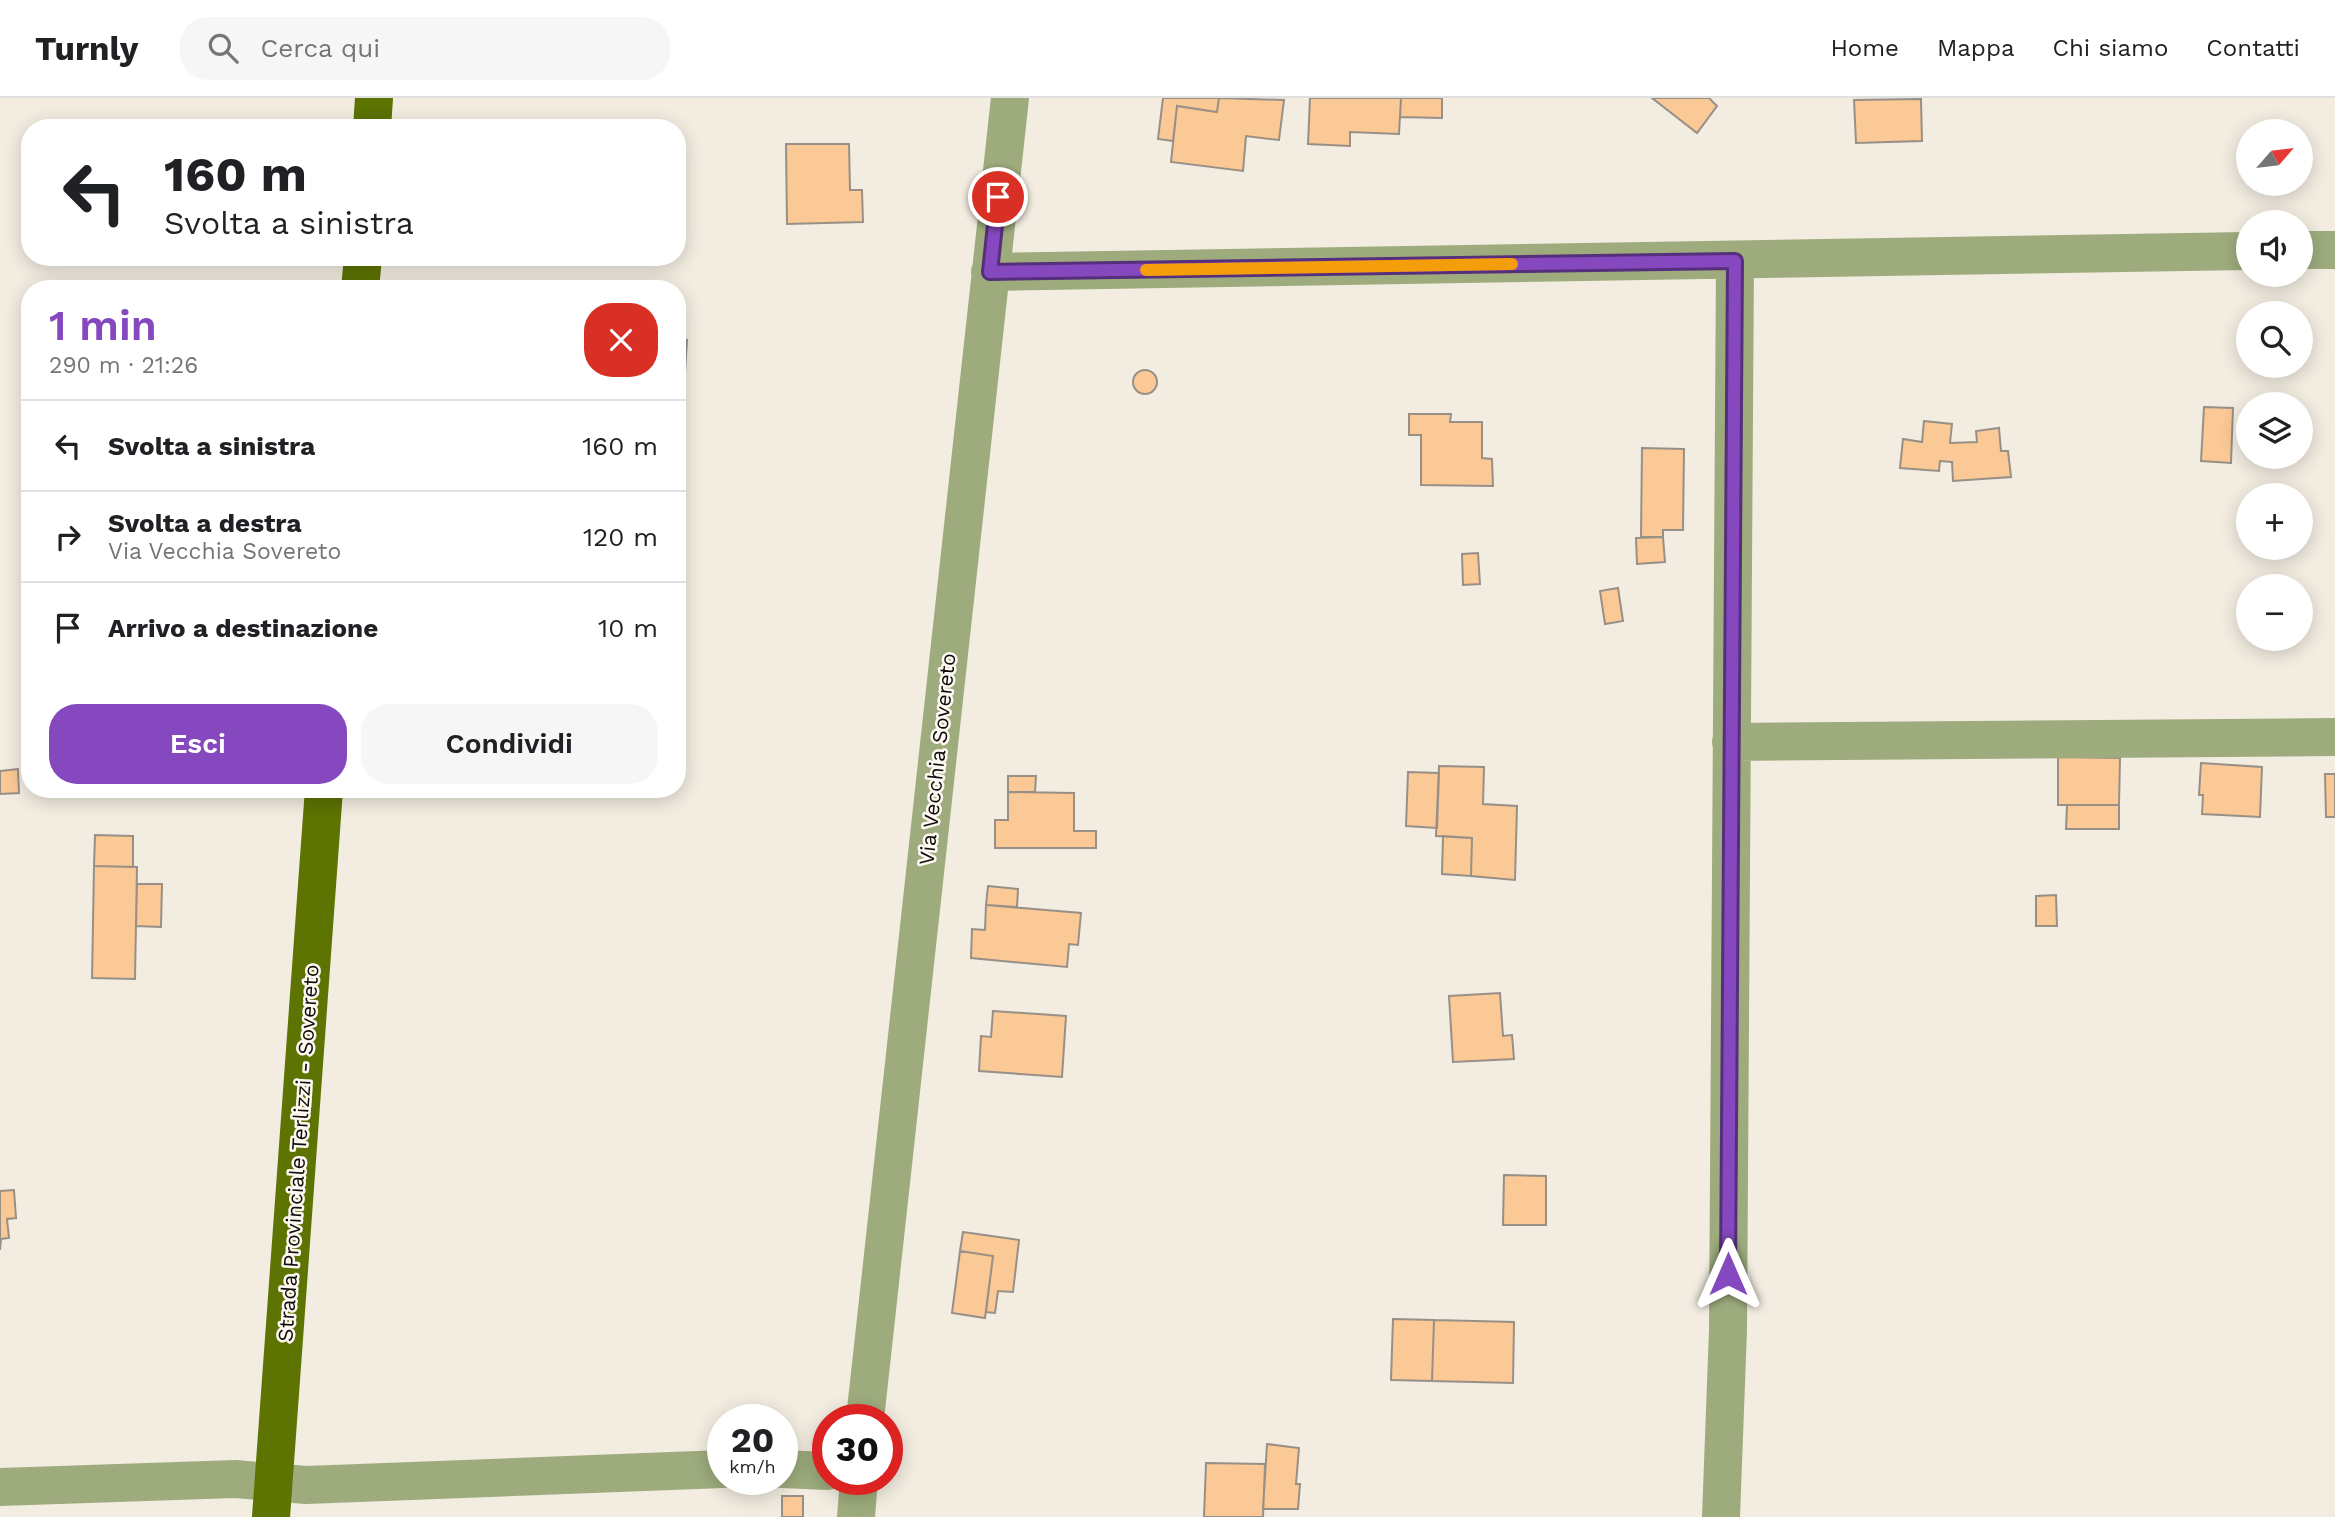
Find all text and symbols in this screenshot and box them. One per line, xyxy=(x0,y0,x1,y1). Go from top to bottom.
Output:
search box xyxy=(180,17,670,80)
text: Turnly xyxy=(35,29,138,68)
icon: search xyxy=(204,29,242,67)
text: Cerca qui xyxy=(260,33,380,63)
text: Home xyxy=(1830,34,1899,62)
text: Mappa xyxy=(1937,34,2015,62)
text: Chi siamo xyxy=(2053,34,2168,62)
text: Contatti xyxy=(2206,34,2300,62)
north arrow xyxy=(2236,119,2314,196)
map controls xyxy=(2236,119,2313,651)
text: 160 m xyxy=(164,145,307,203)
icon: left xyxy=(49,147,140,238)
pin xyxy=(968,167,1028,227)
icon: arrive xyxy=(979,178,1017,216)
text: Svolta a sinistra xyxy=(164,204,414,242)
button: sound xyxy=(2236,210,2313,287)
text: 1 min xyxy=(49,301,157,350)
button: search xyxy=(2236,301,2313,378)
button: close xyxy=(584,303,658,377)
text: 290 m · 21:26 xyxy=(49,352,198,379)
button: layers xyxy=(2236,392,2313,469)
icon: left xyxy=(49,427,87,465)
text: Svolta a sinistra xyxy=(108,431,315,461)
text: 160 m xyxy=(582,431,658,461)
button: + xyxy=(2236,483,2313,560)
text: Svolta a destra xyxy=(108,508,301,538)
icon: right xyxy=(49,518,87,556)
text: 120 m xyxy=(583,522,658,552)
text: Via Vecchia Sovereto xyxy=(108,538,341,565)
button: − xyxy=(2236,574,2313,651)
icon: arrive xyxy=(49,609,87,647)
text: Arrivo a destinazione xyxy=(108,613,378,643)
text: 10 m xyxy=(598,613,658,643)
street label: Via Vecchia Sovereto xyxy=(913,652,961,866)
button: Esci xyxy=(49,704,347,784)
button: Condividi xyxy=(361,704,658,784)
street label: Strada Provinciale Terlizzi - Sovereto xyxy=(272,963,324,1343)
position arrow xyxy=(1691,1237,1765,1311)
speed limit sign: 30 xyxy=(812,1404,903,1495)
text: 20 xyxy=(731,1419,774,1461)
text: km/h xyxy=(729,1456,776,1477)

